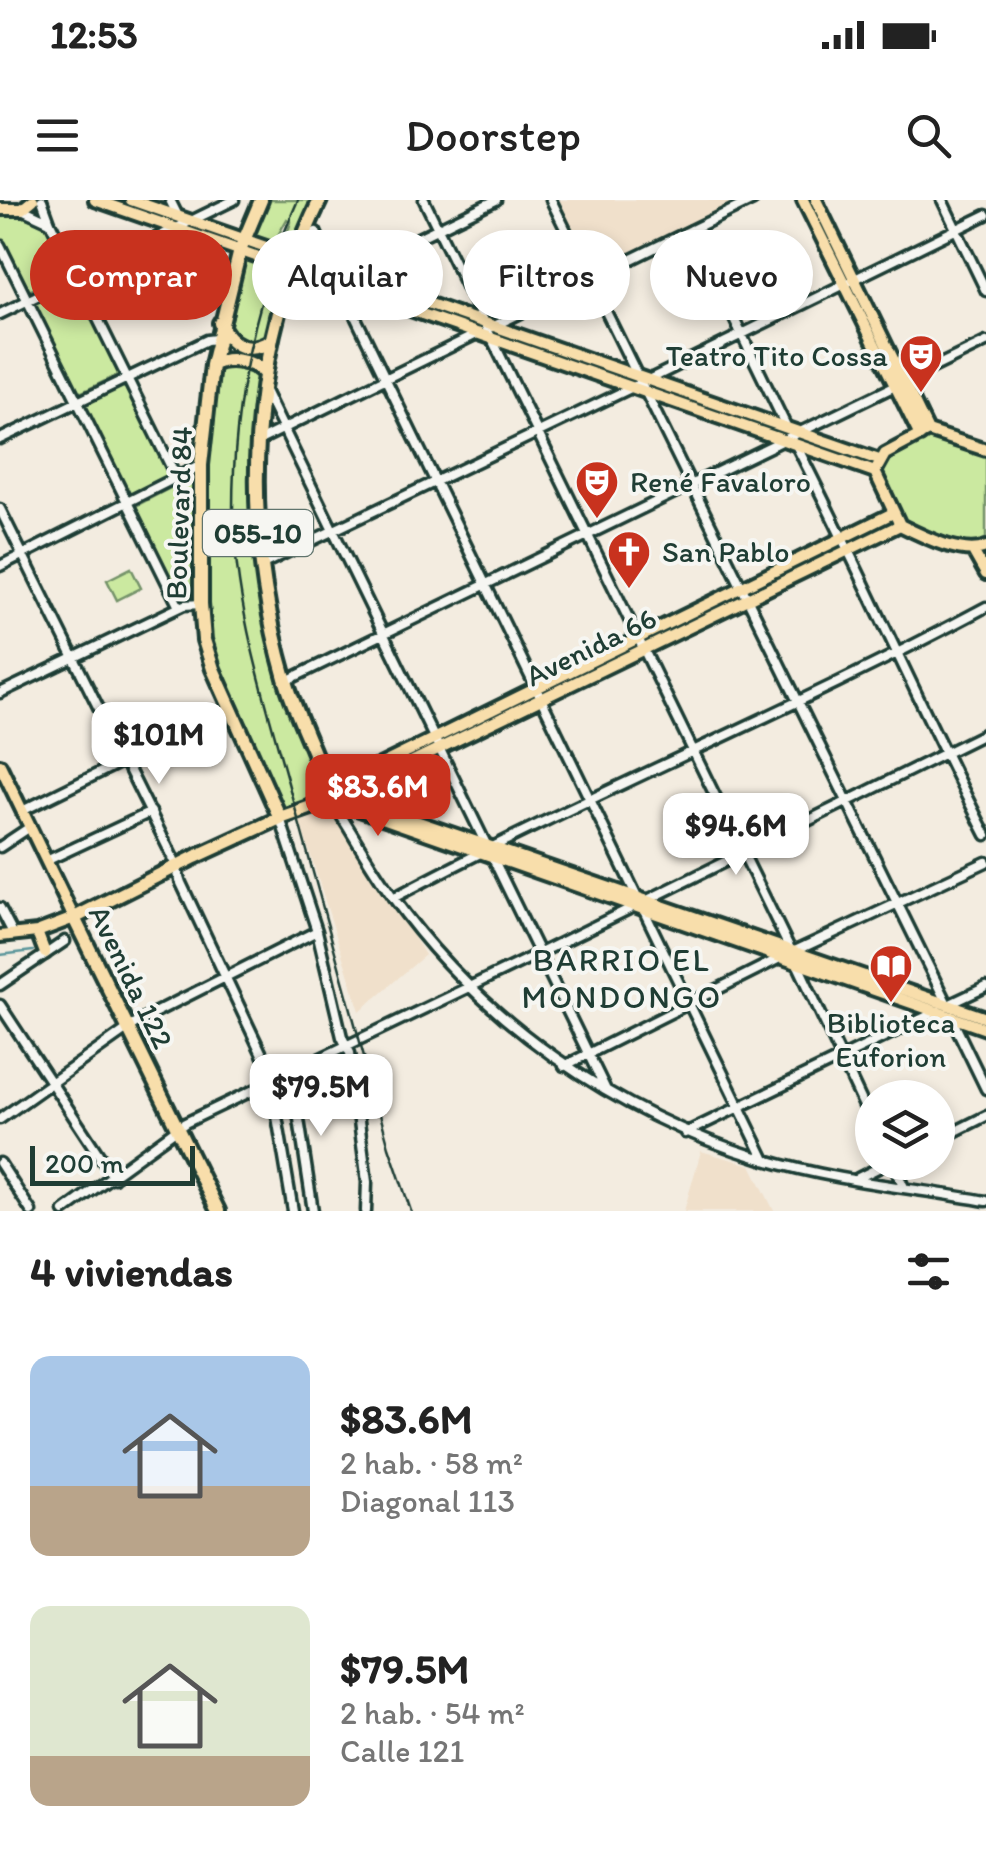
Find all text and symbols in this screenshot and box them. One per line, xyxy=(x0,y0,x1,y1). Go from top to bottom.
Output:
text: 12:53 xyxy=(50,12,138,58)
icon: menu xyxy=(30,108,85,163)
text: Doorstep xyxy=(405,108,581,162)
icon: search xyxy=(901,108,956,163)
chip: Comprar xyxy=(30,230,232,320)
chip: Alquilar xyxy=(252,230,443,320)
chip: Filtros xyxy=(463,230,630,320)
chip: Nuevo xyxy=(650,230,813,320)
theatre icon: Teatro Tito Cossa xyxy=(898,333,944,394)
place label: Teatro Tito Cossa xyxy=(666,337,888,374)
street label: Boulevard 84 xyxy=(157,426,200,600)
theatre icon: René Favaloro xyxy=(574,459,620,520)
place label: René Favaloro xyxy=(630,463,811,500)
road number: 055-10 xyxy=(203,510,313,556)
church icon: San Pablo xyxy=(606,529,652,590)
place label: San Pablo xyxy=(662,533,789,570)
street label: Avenida 66 xyxy=(519,599,662,694)
pin: $101M xyxy=(89,702,229,787)
text: $101M xyxy=(114,715,204,753)
pin: $83.6M xyxy=(297,754,459,839)
text: $83.6M xyxy=(327,767,429,805)
pin: $94.6M xyxy=(655,793,817,878)
text: $94.6M xyxy=(685,806,787,844)
street label: Avenida 122 xyxy=(81,899,182,1055)
district label: BARRIO EL MONDONGO xyxy=(521,941,723,1016)
library icon: Biblioteca Euforion xyxy=(868,943,914,1004)
place label: Biblioteca Euforion xyxy=(827,1004,955,1075)
pin: $79.5M xyxy=(240,1054,402,1139)
text: $79.5M xyxy=(272,1067,370,1105)
map controls xyxy=(855,1080,955,1180)
button: layers xyxy=(855,1080,955,1180)
scale bar xyxy=(30,1141,195,1186)
text: 200 m xyxy=(45,1146,124,1180)
icon: filters xyxy=(901,1244,956,1299)
text: 4 viviendas xyxy=(30,1246,233,1297)
text: $83.6M xyxy=(340,1393,473,1444)
icon: home xyxy=(110,1396,230,1516)
text: 2 hab. · 58 m² xyxy=(340,1444,523,1482)
text: Diagonal 113 xyxy=(340,1482,515,1520)
text: $79.5M xyxy=(340,1643,470,1694)
icon: home xyxy=(110,1646,230,1766)
text: 2 hab. · 54 m² xyxy=(340,1694,525,1732)
text: Calle 121 xyxy=(340,1732,464,1770)

